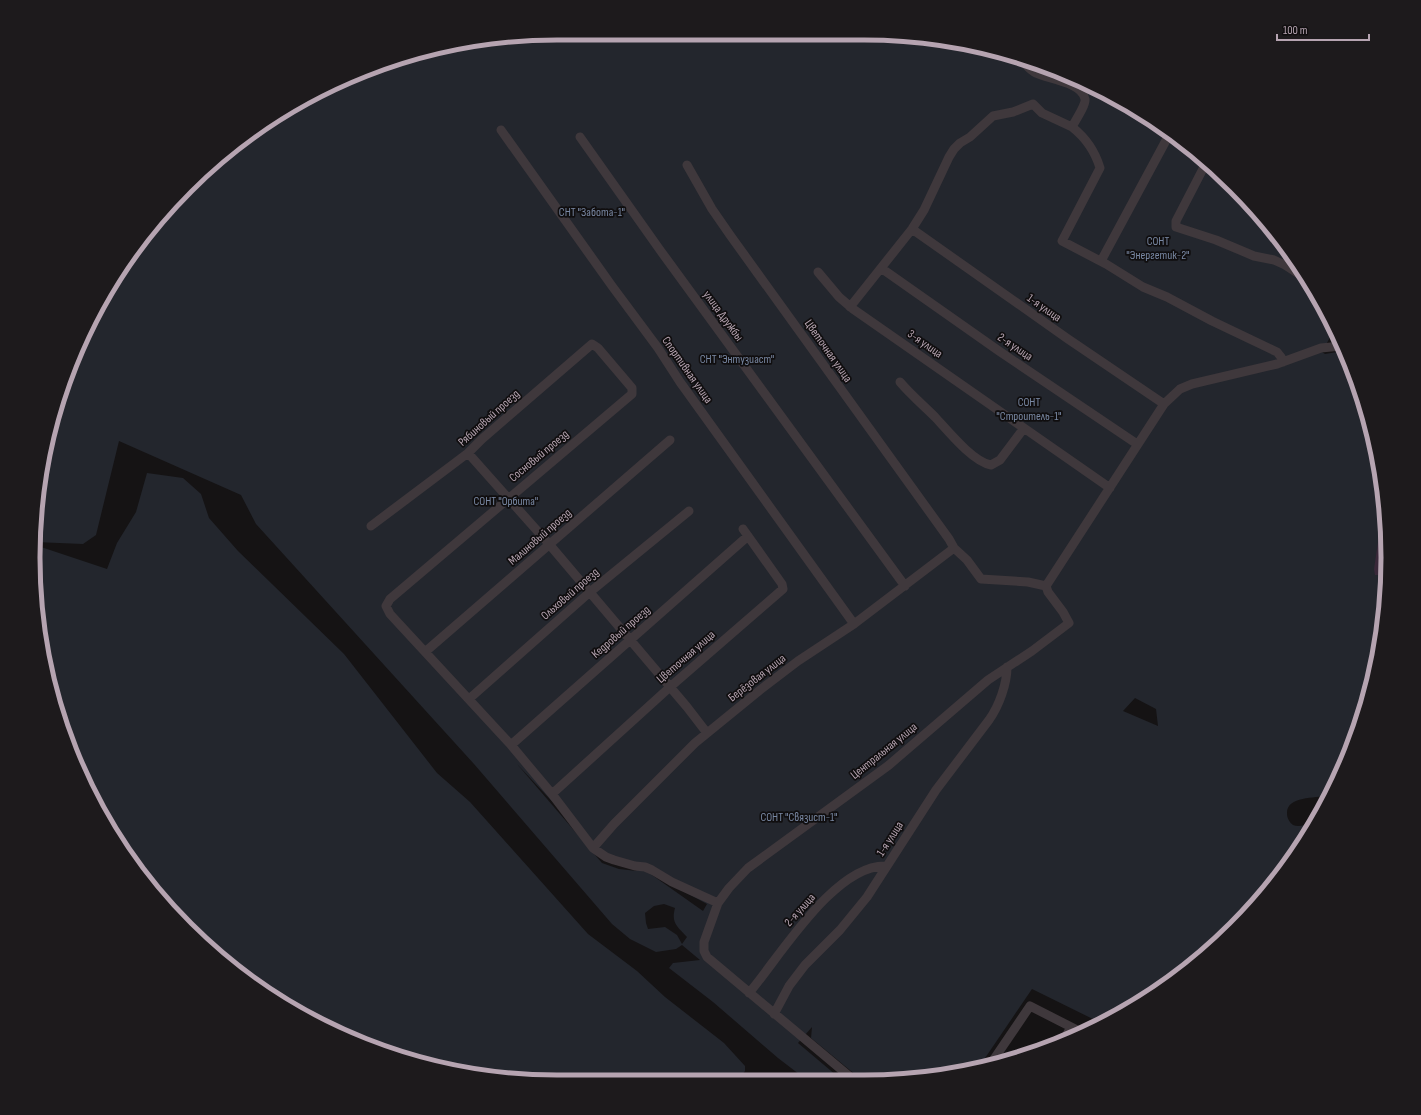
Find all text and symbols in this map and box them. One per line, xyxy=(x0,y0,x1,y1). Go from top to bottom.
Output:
scale bar xyxy=(1277,16,1369,42)
text: 100 m xyxy=(1283,23,1308,38)
park label: СНТ "Забота-1" xyxy=(559,205,625,220)
park label: СОНТ "Энергетик-2" xyxy=(1126,234,1190,263)
street label: улица Дружбы xyxy=(700,288,746,344)
street label: 1-я улица xyxy=(1024,291,1064,325)
street label: Цветочная улица xyxy=(801,317,855,386)
street label: 3-я улица xyxy=(905,327,946,362)
street label: 2-я улица xyxy=(994,330,1036,364)
street label: Спортивная улица xyxy=(658,334,716,407)
park label: СНТ "Энтузиаст" xyxy=(700,352,774,367)
street label: Рябиновый проезд xyxy=(455,386,523,450)
park label: СОНТ "Строитель-1" xyxy=(996,395,1062,424)
street label: Сосновый проезд xyxy=(506,427,572,485)
park label: СОНТ "Орбита" xyxy=(474,494,538,509)
street label: Малиновый проезд xyxy=(505,505,575,569)
street label: Ольховый проезд xyxy=(538,565,602,623)
street label: Кедровый проезд xyxy=(589,602,653,662)
street label: Цветочная улица xyxy=(654,627,719,687)
street label: Берёзовая улица xyxy=(725,651,789,705)
street label: Центральная улица xyxy=(848,719,921,783)
park label: СОНТ "Связист-1" xyxy=(760,810,838,825)
street label: 1-я улица xyxy=(873,818,907,859)
street label: 2-я улица xyxy=(781,890,819,930)

